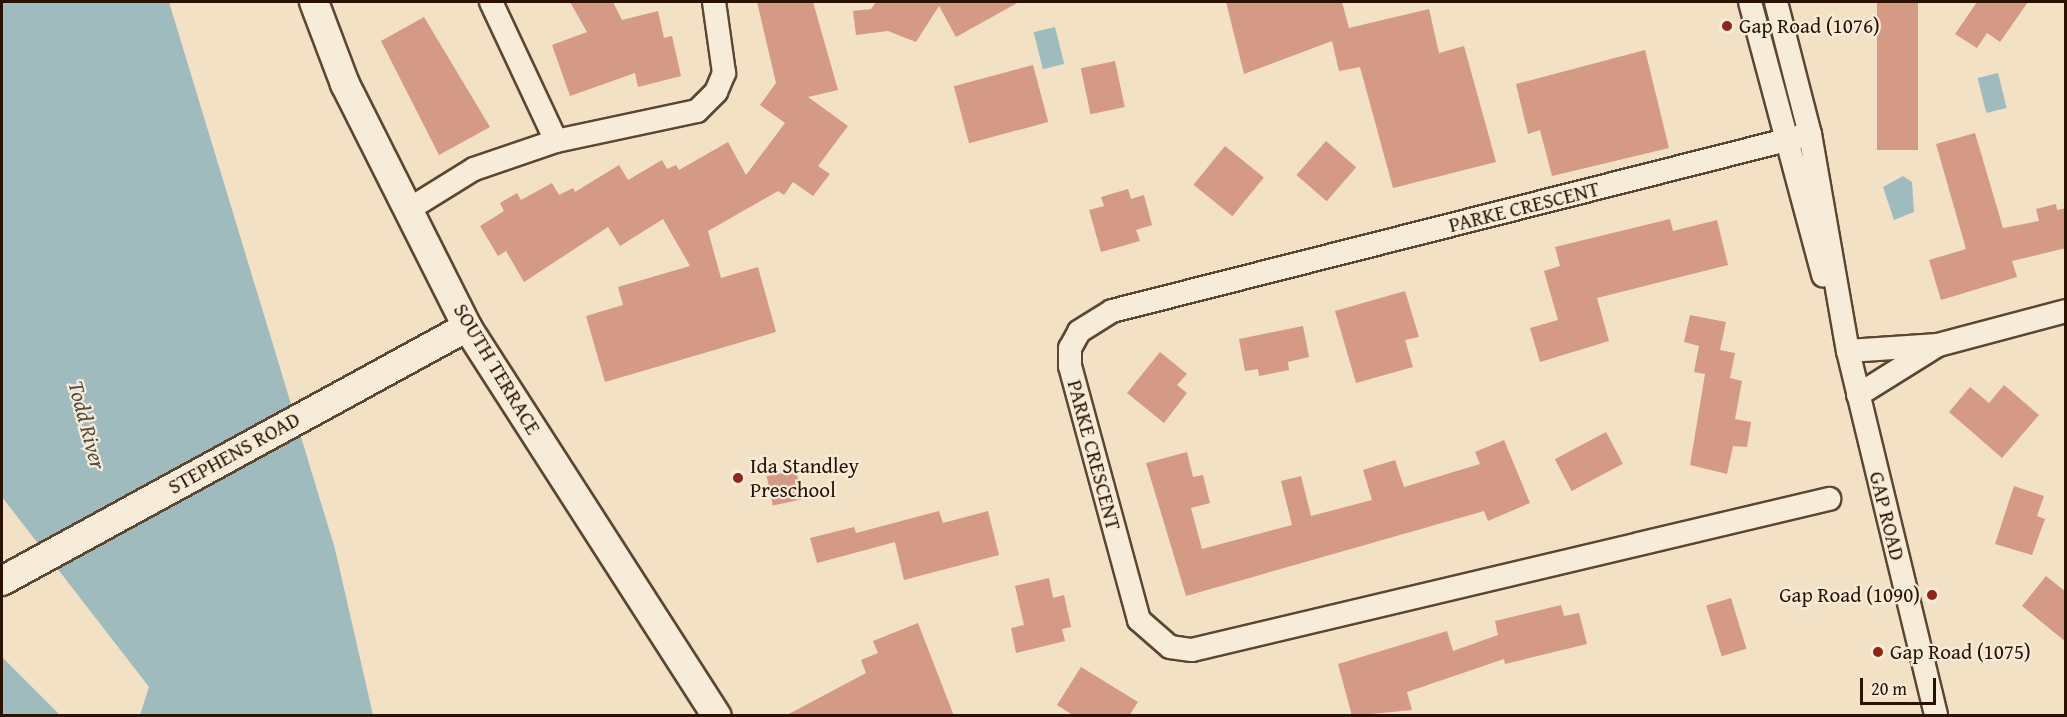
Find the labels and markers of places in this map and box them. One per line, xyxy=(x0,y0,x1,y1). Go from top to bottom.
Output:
place label: Gap Road (1076) xyxy=(1739,13,1880,39)
marker: Gap Road (1076) xyxy=(1720,19,1734,33)
place label: Ida Standley Preschool xyxy=(750,453,859,503)
marker: Ida Standley Preschool xyxy=(731,471,745,485)
place label: Gap Road (1090) xyxy=(1779,582,1920,608)
marker: Gap Road (1090) xyxy=(1925,588,1939,602)
place label: Gap Road (1075) xyxy=(1890,639,2031,665)
marker: Gap Road (1075) xyxy=(1871,645,1885,659)

